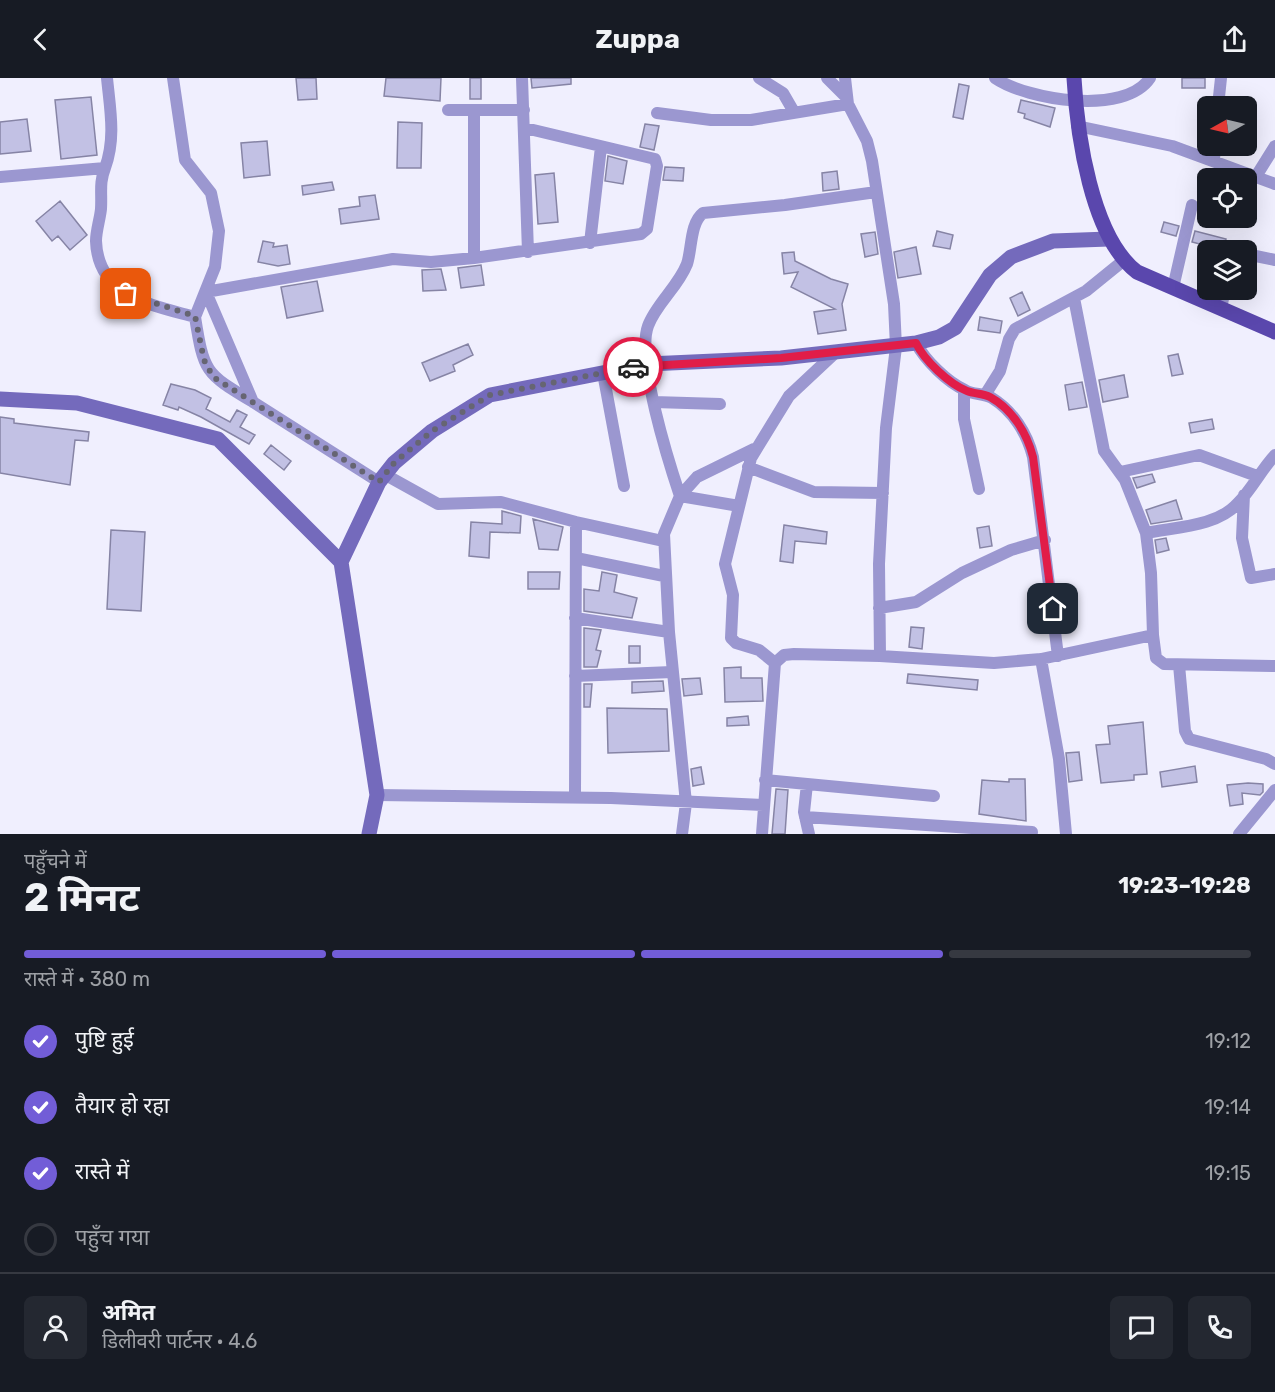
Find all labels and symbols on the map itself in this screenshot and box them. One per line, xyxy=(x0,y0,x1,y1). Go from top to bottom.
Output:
north arrow xyxy=(1197,96,1257,156)
pin xyxy=(100,268,151,319)
courier xyxy=(603,337,663,397)
pin xyxy=(1027,583,1078,634)

